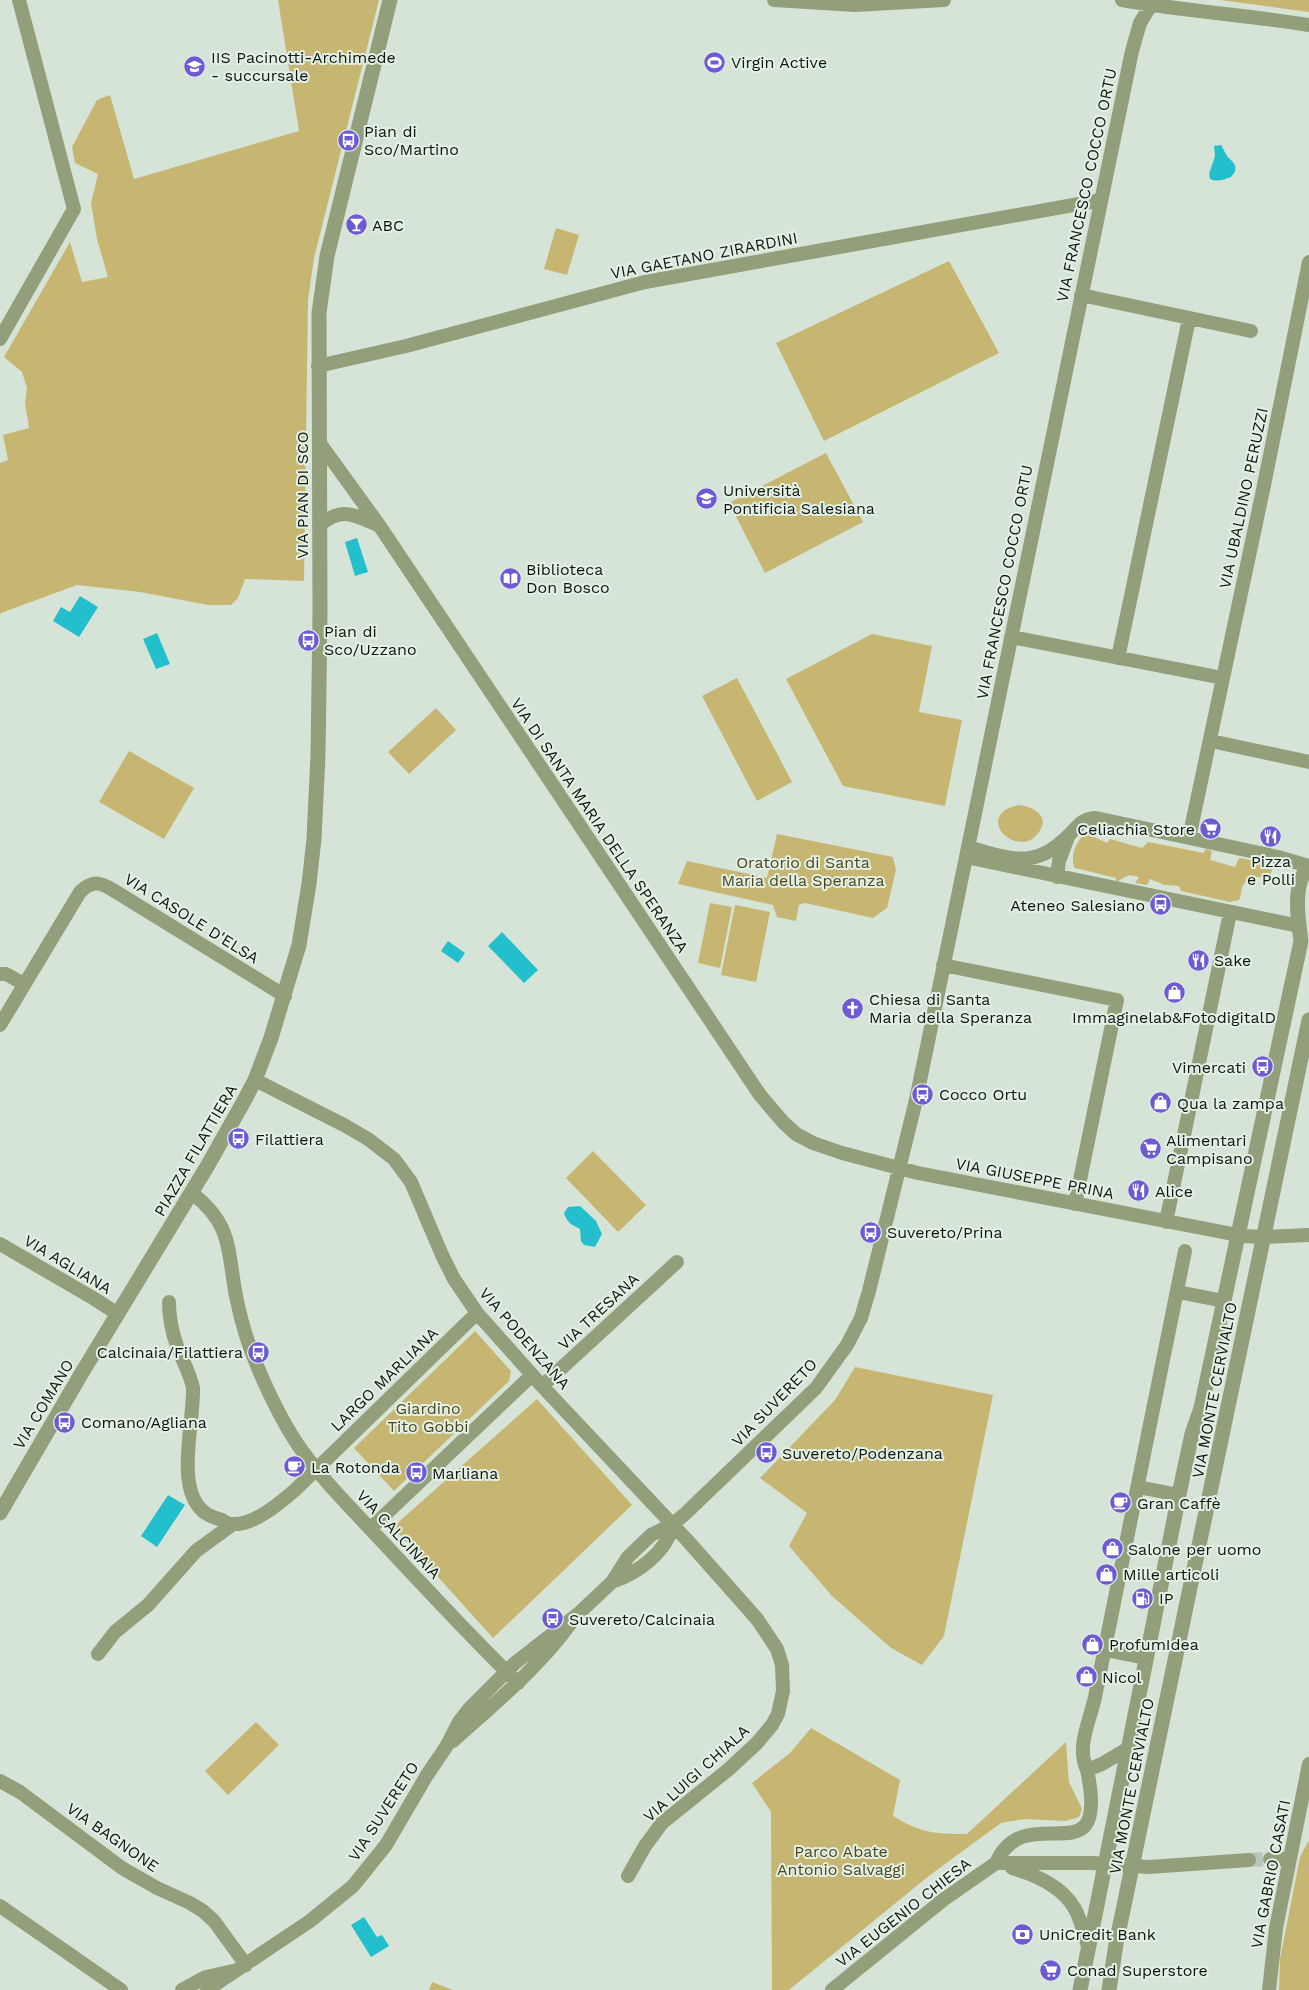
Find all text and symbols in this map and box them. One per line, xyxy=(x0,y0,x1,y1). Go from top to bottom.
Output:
place label: IIS Pacinotti-Archimede - succursale xyxy=(211,48,396,85)
sports icon: Virgin Active xyxy=(703,50,727,74)
place label: Virgin Active xyxy=(731,53,827,72)
school or university icon: IIS Pacinotti-Archimede - succursale xyxy=(183,54,207,78)
street label: VIA FRANCESCO COCCO ORTU xyxy=(1052,66,1121,304)
place label: Pian di Sco/Martino xyxy=(364,122,459,159)
bus stop icon: Pian di Sco/Martino xyxy=(336,128,360,152)
bar icon: ABC xyxy=(344,213,368,237)
place label: ABC xyxy=(372,216,404,235)
street label: VIA GAETANO ZIRARDINI xyxy=(609,228,799,283)
street label: VIA UBALDINO PERUZZI xyxy=(1215,406,1272,590)
street label: VIA PIAN DI SCO xyxy=(293,431,312,559)
street label: VIA FRANCESCO COCCO ORTU xyxy=(972,463,1037,701)
place label: Università Pontificia Salesiana xyxy=(723,481,875,518)
school or university icon: Università Pontificia Salesiana xyxy=(695,487,719,511)
place label: Biblioteca Don Bosco xyxy=(526,560,610,597)
library icon: Biblioteca Don Bosco xyxy=(498,566,522,590)
place label: Pian di Sco/Uzzano xyxy=(324,622,416,659)
bus stop icon: Pian di Sco/Uzzano xyxy=(296,628,320,652)
street label: VIA DI SANTA MARIA DELLA SPERANZA xyxy=(507,694,692,957)
supermarket icon: Celiachia Store xyxy=(1199,817,1223,841)
place label: Celiachia Store xyxy=(1077,820,1195,839)
restaurant icon: Pizza e Polli xyxy=(1259,825,1283,849)
place label: Pizza e Polli xyxy=(1247,852,1295,889)
park label: Oratorio di Santa Maria della Speranza xyxy=(721,853,885,890)
street label: VIA CASOLE D'ELSA xyxy=(121,869,263,968)
bus stop icon: Ateneo Salesiano xyxy=(1149,893,1173,917)
place label: Ateneo Salesiano xyxy=(1010,896,1145,915)
restaurant icon: Sake xyxy=(1186,948,1210,972)
place label: Sake xyxy=(1214,951,1251,970)
shop icon: Immaginelab&FotodigitalD xyxy=(1162,981,1186,1005)
place label: Chiesa di Santa Maria della Speranza xyxy=(869,990,1032,1027)
church icon: Chiesa di Santa Maria della Speranza xyxy=(841,996,865,1020)
place label: Immaginelab&FotodigitalD xyxy=(1072,1008,1276,1027)
bus stop icon: Vimercati xyxy=(1250,1055,1274,1079)
place label: Vimercati xyxy=(1172,1058,1246,1077)
street label: PIAZZA FILATTIERA xyxy=(150,1080,241,1220)
bus stop icon: Cocco Ortu xyxy=(911,1082,935,1106)
place label: Cocco Ortu xyxy=(939,1085,1027,1104)
shop icon: Qua la zampa xyxy=(1149,1091,1173,1115)
place label: Qua la zampa xyxy=(1177,1094,1284,1113)
bus stop icon: Filattiera xyxy=(227,1127,251,1151)
place label: Filattiera xyxy=(255,1130,324,1149)
place label: Alimentari Campisano xyxy=(1166,1131,1253,1168)
supermarket icon: Alimentari Campisano xyxy=(1138,1137,1162,1161)
street label: VIA GIUSEPPE PRINA xyxy=(954,1154,1116,1203)
restaurant icon: Alice xyxy=(1127,1179,1151,1203)
place label: Alice xyxy=(1155,1182,1193,1201)
bus stop icon: Suvereto/Prina xyxy=(859,1220,883,1244)
place label: Suvereto/Prina xyxy=(887,1223,1002,1242)
street label: VIA AGLIANA xyxy=(21,1231,115,1298)
street label: VIA TRESANA xyxy=(554,1269,643,1354)
street label: VIA PODENZANA xyxy=(475,1284,574,1393)
street label: VIA MONTE CERVIALTO xyxy=(1188,1300,1241,1480)
street label: LARGO MARLIANA xyxy=(327,1323,442,1435)
bus stop icon: Calcinaia/Filattiera xyxy=(247,1340,271,1364)
place label: Calcinaia/Filattiera xyxy=(97,1343,243,1362)
street label: VIA SUVERETO xyxy=(728,1354,821,1450)
street label: VIA COMANO xyxy=(9,1356,78,1453)
park label: Giardino Tito Gobbi xyxy=(388,1399,468,1436)
bus stop icon: Comano/Agliana xyxy=(53,1410,77,1434)
place label: Comano/Agliana xyxy=(81,1413,207,1432)
bus stop icon: Suvereto/Podenzana xyxy=(754,1441,778,1465)
place label: Suvereto/Podenzana xyxy=(782,1444,943,1463)
cafe icon: La Rotonda xyxy=(283,1455,307,1479)
place label: La Rotonda xyxy=(311,1458,400,1477)
bus stop icon: Marliana xyxy=(404,1461,428,1485)
place label: Marliana xyxy=(432,1464,498,1483)
street label: VIA CALCINAIA xyxy=(353,1486,445,1583)
cafe icon: Gran Caffè xyxy=(1109,1491,1133,1515)
place label: Gran Caffè xyxy=(1137,1494,1221,1513)
shop icon: Salone per uomo xyxy=(1100,1537,1124,1561)
place label: Salone per uomo xyxy=(1128,1540,1261,1559)
shop icon: Mille articoli xyxy=(1095,1562,1119,1586)
place label: Mille articoli xyxy=(1123,1565,1219,1584)
fuel station icon: IP xyxy=(1131,1586,1155,1610)
place label: IP xyxy=(1159,1589,1174,1608)
bus stop icon: Suvereto/Calcinaia xyxy=(541,1607,565,1631)
place label: Suvereto/Calcinaia xyxy=(569,1610,715,1629)
shop icon: ProfumIdea xyxy=(1081,1632,1105,1656)
place label: ProfumIdea xyxy=(1109,1635,1199,1654)
shop icon: Nicol xyxy=(1074,1665,1098,1689)
place label: Nicol xyxy=(1102,1668,1142,1687)
street label: VIA MONTE CERVIALTO xyxy=(1105,1696,1158,1876)
street label: VIA LUIGI CHIALA xyxy=(640,1721,753,1826)
street label: VIA SUVERETO xyxy=(344,1758,423,1865)
street label: VIA GABRIO CASATI xyxy=(1247,1798,1294,1950)
street label: VIA BAGNONE xyxy=(63,1799,162,1876)
park label: Parco Abate Antonio Salvaggi xyxy=(777,1842,905,1879)
street label: VIA EUGENIO CHIESA xyxy=(832,1854,975,1971)
bank icon: UniCredit Bank xyxy=(1011,1922,1035,1946)
place label: UniCredit Bank xyxy=(1039,1925,1156,1944)
supermarket icon: Conad Superstore xyxy=(1039,1958,1063,1982)
place label: Conad Superstore xyxy=(1067,1961,1208,1980)

